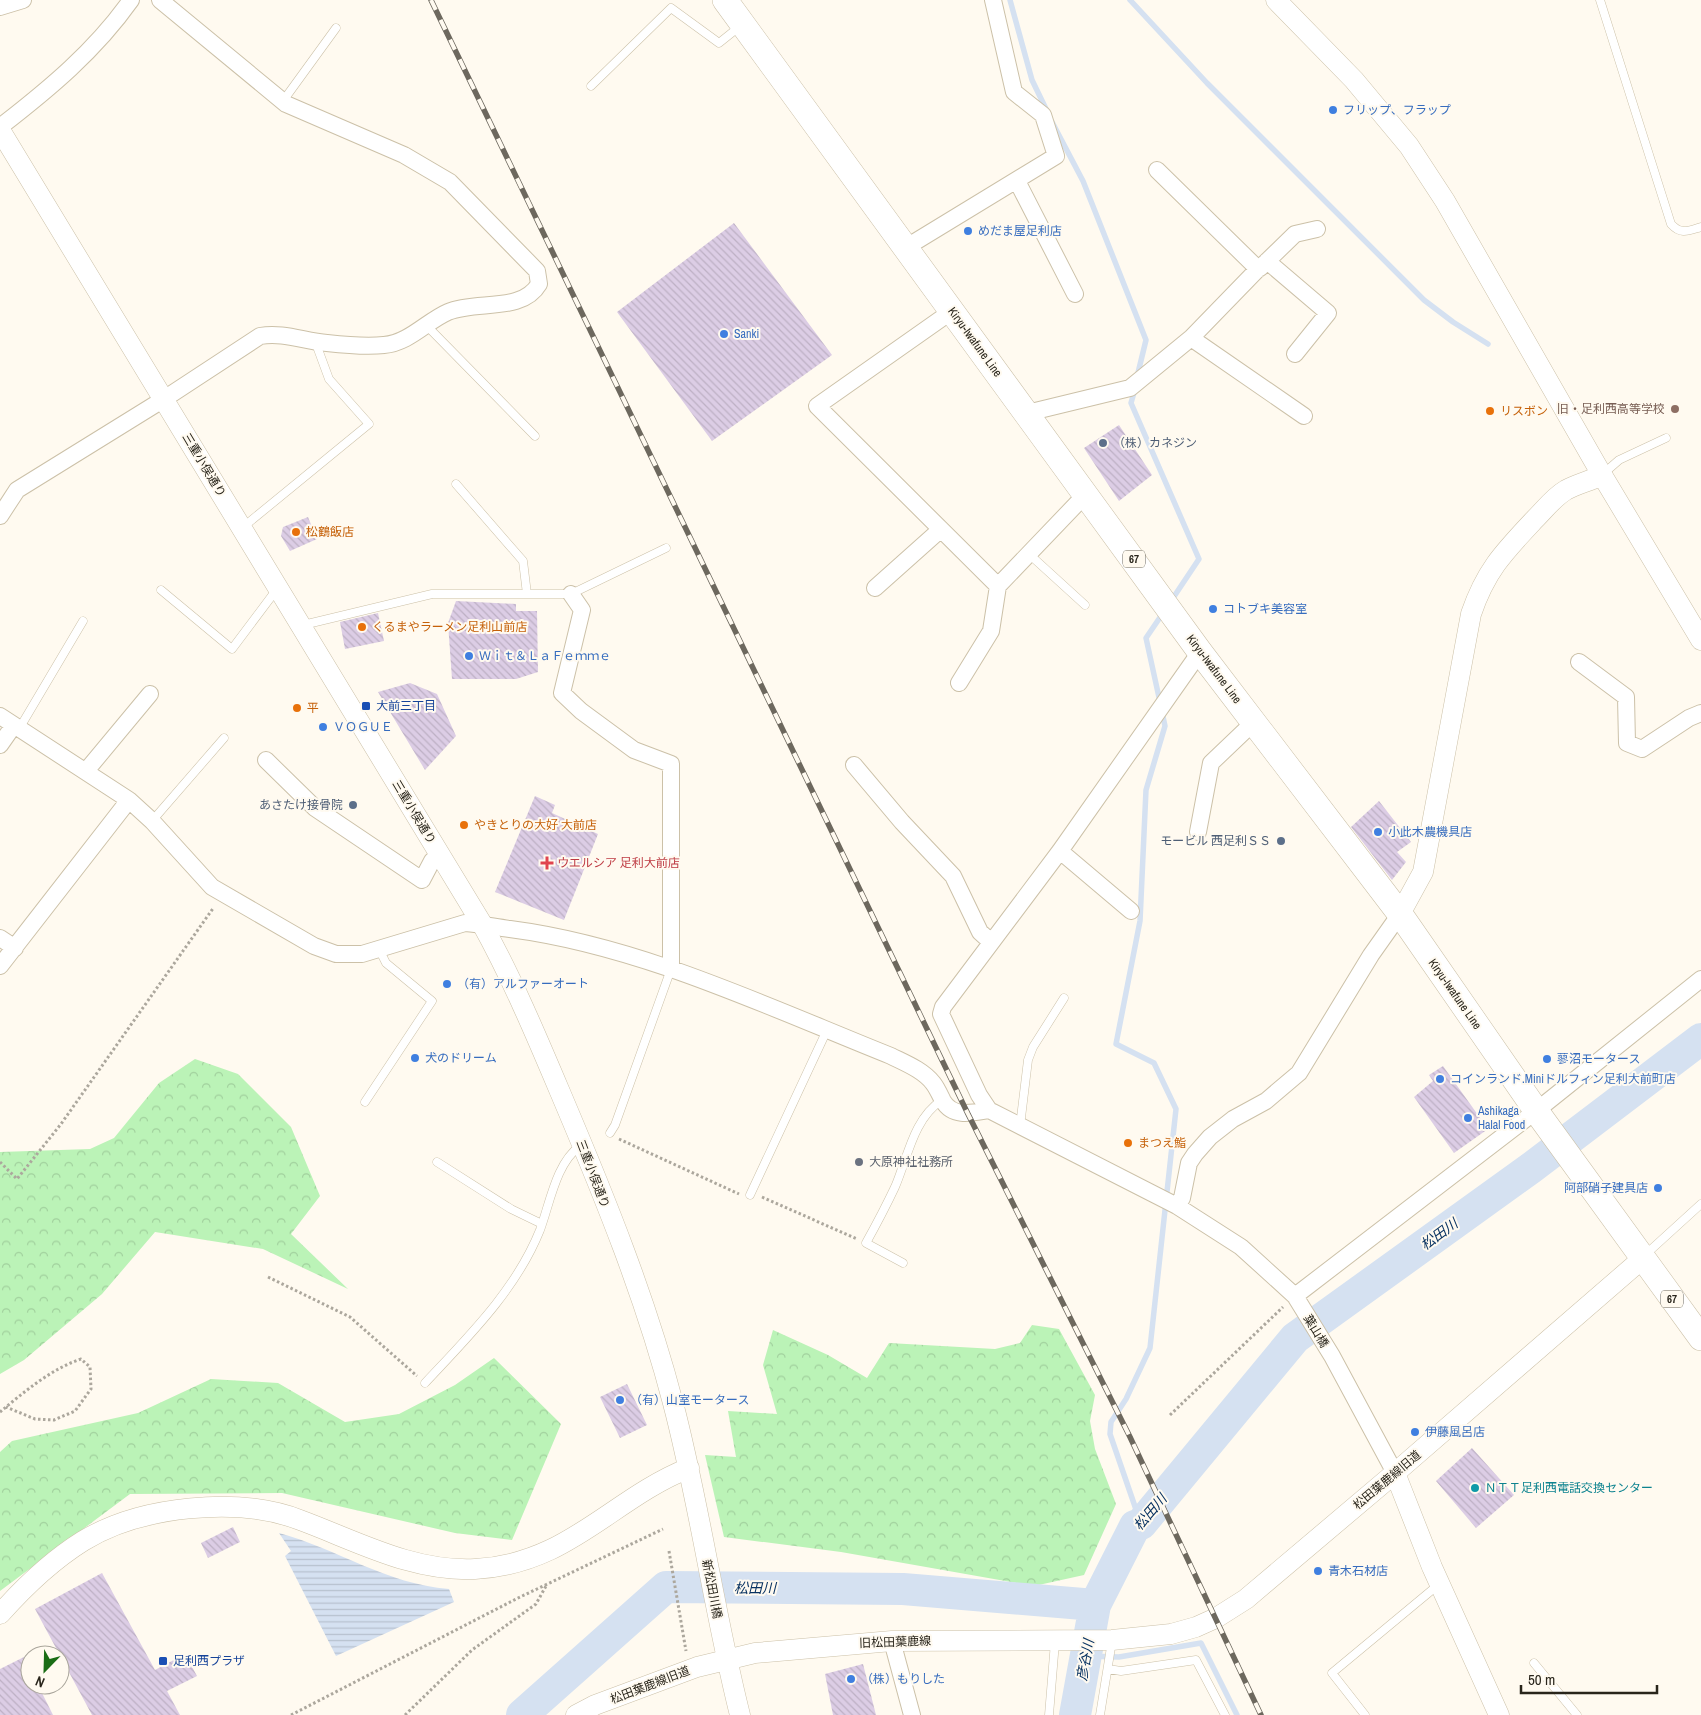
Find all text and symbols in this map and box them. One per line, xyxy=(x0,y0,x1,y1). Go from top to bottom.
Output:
place label: フリップ、フラップ xyxy=(1343,102,1451,118)
marker: フリップ、フラップ xyxy=(1327,104,1339,116)
place label: めだま屋足利店 xyxy=(978,223,1062,239)
marker: めだま屋足利店 xyxy=(962,225,974,237)
street label: Kiryu-Iwafune Line xyxy=(944,304,1006,380)
place label: Sanki xyxy=(734,326,759,342)
marker: Sanki xyxy=(718,328,730,340)
place label: 旧・足利西高等学校 xyxy=(1557,401,1665,417)
place label: リスボン xyxy=(1500,403,1548,419)
marker: 旧・足利西高等学校 xyxy=(1669,403,1681,415)
marker: リスボン xyxy=(1484,405,1496,417)
street label: 三重小俣通り xyxy=(179,430,229,500)
place label: （株）カネジン xyxy=(1113,435,1197,451)
marker: （株）カネジン xyxy=(1097,437,1109,449)
place label: 松鶴飯店 xyxy=(306,524,354,540)
marker: 松鶴飯店 xyxy=(290,526,302,538)
road number: 67 xyxy=(1123,550,1145,568)
place label: コトブキ美容室 xyxy=(1223,601,1307,617)
marker: コトブキ美容室 xyxy=(1207,603,1219,615)
place label: くるまやラーメン足利山前店 xyxy=(372,619,527,635)
marker: くるまやラーメン足利山前店 xyxy=(356,621,368,633)
street label: Kiryu-Iwafune Line xyxy=(1183,631,1245,707)
place label: Ｗｉｔ＆ＬａＦｅｍｍｅ xyxy=(479,648,611,664)
marker: Ｗｉｔ＆ＬａＦｅｍｍｅ xyxy=(463,650,475,662)
place label: 大前三丁目 xyxy=(376,698,436,714)
place label: 平 xyxy=(307,700,319,716)
marker: 大前三丁目 xyxy=(360,700,372,712)
marker: 平 xyxy=(291,702,303,714)
place label: ＶＯＧＵＥ xyxy=(333,719,393,735)
marker: ＶＯＧＵＥ xyxy=(317,721,329,733)
street label: 三重小俣通り xyxy=(389,777,439,847)
place label: あさたけ接骨院 xyxy=(259,797,343,813)
marker: あさたけ接骨院 xyxy=(347,799,359,811)
place label: やきとりの大好 大前店 xyxy=(474,817,597,833)
marker: やきとりの大好 大前店 xyxy=(458,819,470,831)
place label: 小此木農機具店 xyxy=(1388,824,1472,840)
marker: 小此木農機具店 xyxy=(1372,826,1384,838)
place label: モービル 西足利ＳＳ xyxy=(1160,833,1271,849)
marker: モービル 西足利ＳＳ xyxy=(1275,835,1287,847)
place label: ウエルシア 足利大前店 xyxy=(557,855,680,871)
marker: ウエルシア 足利大前店 xyxy=(541,857,553,869)
street label: Kiryu-Iwafune Line xyxy=(1425,956,1485,1032)
place label: （有）アルファーオート xyxy=(457,976,589,992)
marker: （有）アルファーオート xyxy=(441,978,453,990)
place label: 犬のドリーム xyxy=(425,1050,497,1066)
place label: 蓼沼モータース xyxy=(1557,1051,1640,1067)
marker: 犬のドリーム xyxy=(409,1052,421,1064)
marker: 蓼沼モータース xyxy=(1541,1053,1553,1065)
place label: コインランド.Miniドルフィン足利大前町店 xyxy=(1450,1071,1676,1087)
marker: コインランド.Miniドルフィン足利大前町店 xyxy=(1434,1073,1446,1085)
place label: Ashikaga Halal Food xyxy=(1477,1103,1525,1133)
marker: Ashikaga Halal Food xyxy=(1462,1112,1474,1124)
place label: まつえ鮨 xyxy=(1138,1135,1186,1151)
marker: まつえ鮨 xyxy=(1122,1137,1134,1149)
street label: 三重小俣通り xyxy=(573,1138,613,1210)
place label: 大原神社社務所 xyxy=(869,1154,953,1170)
marker: 大原神社社務所 xyxy=(853,1156,865,1168)
place label: 阿部硝子建具店 xyxy=(1564,1180,1648,1196)
marker: 阿部硝子建具店 xyxy=(1652,1182,1664,1194)
water label: 松田川 xyxy=(1417,1213,1463,1254)
road number: 67 xyxy=(1661,1290,1683,1308)
street label: 葉山橋 xyxy=(1300,1311,1332,1351)
place label: （有）山室モータース xyxy=(630,1392,749,1408)
marker: （有）山室モータース xyxy=(614,1394,626,1406)
place label: 伊藤風呂店 xyxy=(1425,1424,1485,1440)
marker: 伊藤風呂店 xyxy=(1409,1426,1421,1438)
street label: 松田葉鹿線旧道 xyxy=(1350,1447,1424,1513)
place label: ＮＴＴ足利西電話交換センター xyxy=(1485,1480,1653,1496)
marker: ＮＴＴ足利西電話交換センター xyxy=(1469,1482,1481,1494)
water label: 松田川 xyxy=(1129,1489,1172,1534)
street label: 新松田川橋 xyxy=(698,1558,726,1620)
place label: 青木石材店 xyxy=(1328,1563,1388,1579)
marker: 青木石材店 xyxy=(1312,1565,1324,1577)
water label: 松田川 xyxy=(734,1579,778,1597)
street label: 旧松田葉鹿線 xyxy=(859,1633,931,1651)
water label: 彦谷川 xyxy=(1072,1636,1098,1682)
north arrow xyxy=(20,1645,70,1695)
place label: 足利西プラザ xyxy=(173,1653,245,1669)
marker: 足利西プラザ xyxy=(157,1655,169,1667)
street label: 松田葉鹿線旧道 xyxy=(608,1662,692,1708)
scale bar xyxy=(1521,1662,1657,1694)
text: 50 m xyxy=(1528,1669,1555,1690)
place label: （株）もりした xyxy=(861,1671,945,1687)
text: N xyxy=(33,1672,47,1692)
marker: （株）もりした xyxy=(845,1673,857,1685)

